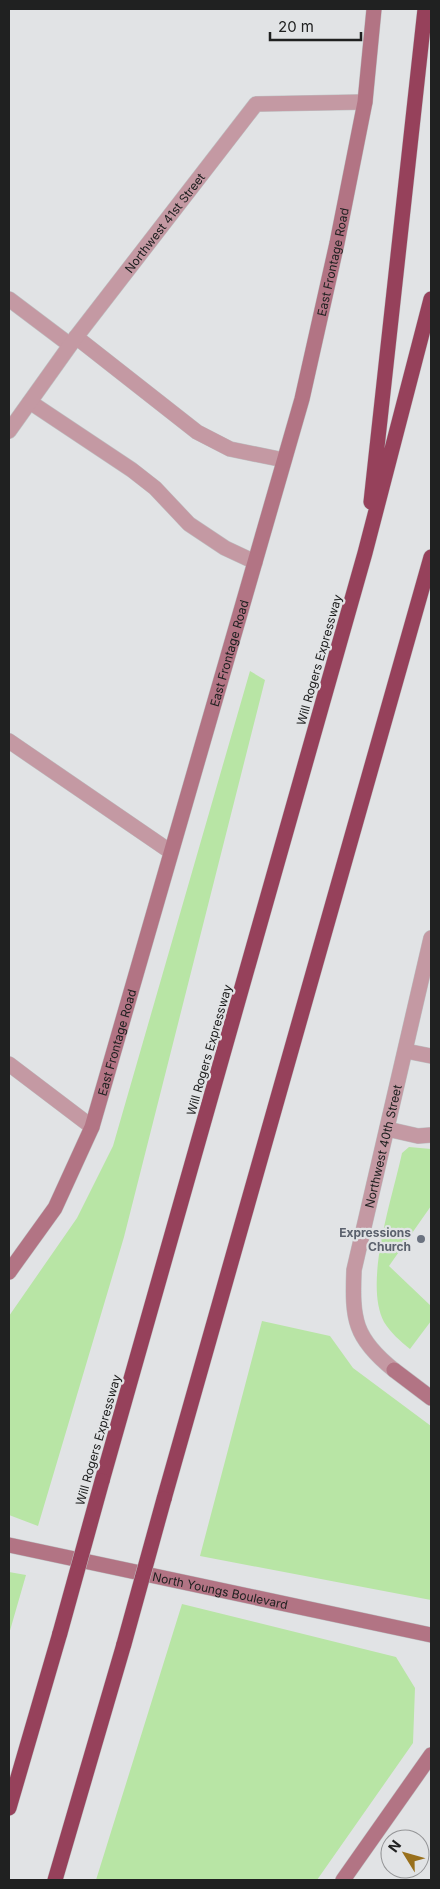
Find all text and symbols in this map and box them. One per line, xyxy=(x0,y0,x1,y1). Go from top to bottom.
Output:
scale bar xyxy=(270,10,361,42)
text: 20 m xyxy=(278,17,314,36)
street label: Northwest 41st Street xyxy=(121,170,208,276)
street label: East Frontage Road xyxy=(313,206,351,317)
street label: Will Rogers Expressway xyxy=(293,593,345,727)
street label: East Frontage Road xyxy=(206,598,251,708)
street label: Will Rogers Expressway xyxy=(183,983,235,1117)
street label: East Frontage Road xyxy=(94,987,139,1097)
street label: Northwest 40th Street xyxy=(361,1083,404,1209)
place label: Expressions Church xyxy=(339,1225,411,1254)
marker: Expressions Church xyxy=(415,1233,427,1245)
street label: Will Rogers Expressway xyxy=(72,1373,124,1507)
street label: North Youngs Boulevard xyxy=(151,1568,289,1612)
north arrow xyxy=(380,1829,430,1879)
text: N xyxy=(384,1836,404,1855)

